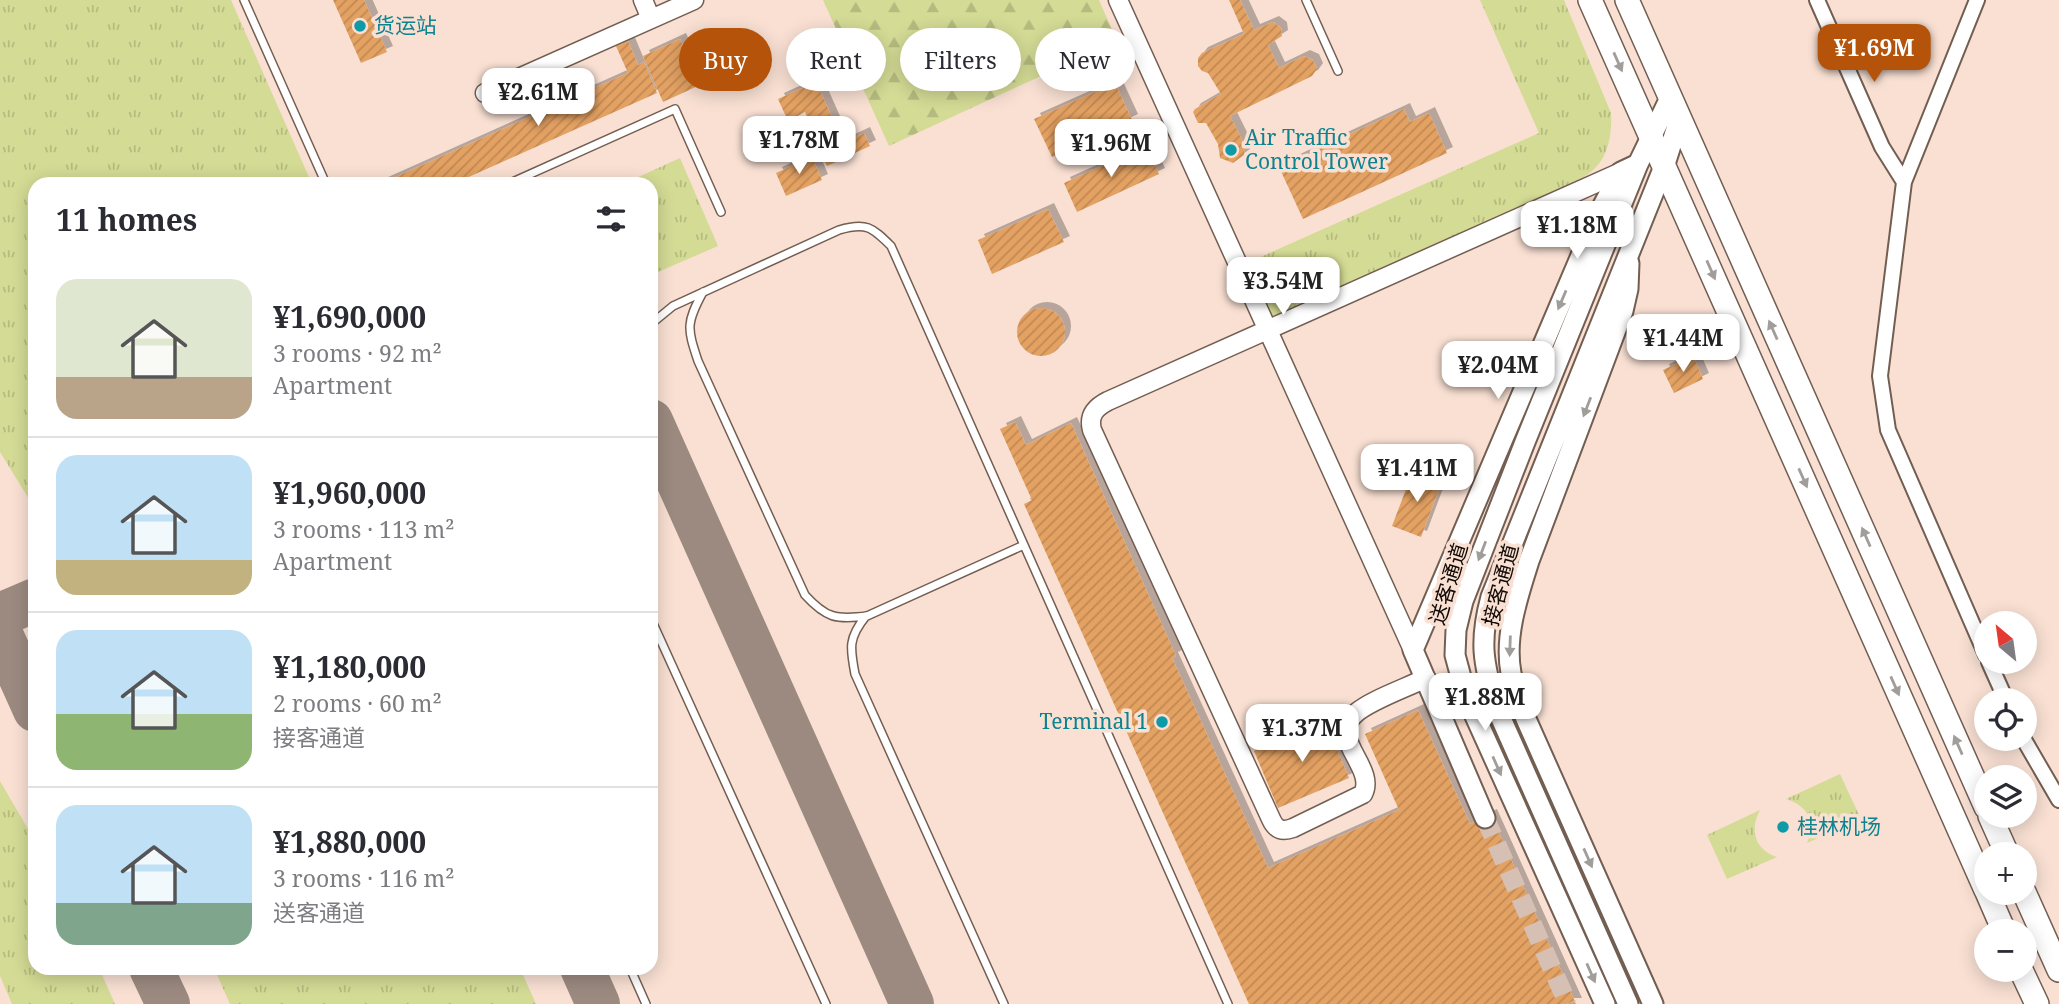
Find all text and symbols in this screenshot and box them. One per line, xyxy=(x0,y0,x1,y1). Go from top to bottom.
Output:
place label: 货运站 xyxy=(374,11,437,39)
marker: 货运站 xyxy=(352,18,368,34)
pin: ¥1.69M xyxy=(1817,24,1931,84)
chip: Buy xyxy=(679,28,772,91)
chip: Rent xyxy=(786,28,886,91)
chip: Filters xyxy=(900,28,1021,91)
chip: New xyxy=(1035,28,1135,91)
text: ¥1.69M xyxy=(1834,31,1914,63)
one-way arrow xyxy=(1613,52,1624,73)
pin: ¥2.61M xyxy=(481,68,595,128)
text: ¥2.61M xyxy=(498,75,578,107)
pin: ¥1.78M xyxy=(742,116,856,176)
pin: ¥1.96M xyxy=(1054,120,1168,179)
text: ¥1.78M xyxy=(759,123,839,155)
place label: Air Traffic Control Tower xyxy=(1245,123,1388,175)
text: ¥1.96M xyxy=(1071,126,1151,158)
marker: Air Traffic Control Tower xyxy=(1223,142,1239,158)
text: 11 homes xyxy=(56,199,197,240)
icon: filters xyxy=(592,200,630,238)
pin: ¥1.18M xyxy=(1520,202,1634,261)
text: ¥1.18M xyxy=(1537,208,1617,240)
pin: ¥3.54M xyxy=(1226,258,1340,317)
one-way arrow xyxy=(1705,260,1717,280)
text: ¥3.54M xyxy=(1243,264,1323,296)
one-way arrow xyxy=(1556,290,1567,311)
text: ¥1,690,000 xyxy=(273,296,426,337)
icon: home xyxy=(112,307,196,391)
pin: ¥1.44M xyxy=(1626,314,1740,374)
one-way arrow xyxy=(1767,319,1778,340)
text: ¥1.44M xyxy=(1643,321,1723,353)
text: 3 rooms · 92 m² xyxy=(273,337,442,369)
pin: ¥2.04M xyxy=(1441,342,1555,401)
text: ¥2.04M xyxy=(1458,348,1538,380)
text: Apartment xyxy=(273,369,392,401)
one-way arrow xyxy=(1581,397,1592,418)
pin: ¥1.41M xyxy=(1360,444,1474,504)
text: ¥1.41M xyxy=(1377,451,1457,483)
one-way arrow xyxy=(1797,468,1809,488)
text: ¥1,960,000 xyxy=(273,472,426,513)
icon: home xyxy=(112,483,196,567)
text: 3 rooms · 113 m² xyxy=(273,513,455,545)
one-way arrow xyxy=(1860,527,1872,547)
street label: 送客通道 xyxy=(1422,539,1474,628)
street label: 接客通道 xyxy=(1476,541,1524,629)
one-way arrow xyxy=(1477,541,1488,562)
text: Apartment xyxy=(273,545,392,577)
north arrow xyxy=(1974,611,2037,674)
map controls xyxy=(1974,611,2037,982)
one-way arrow xyxy=(1505,636,1516,658)
text: ¥1,180,000 xyxy=(273,646,426,687)
icon: home xyxy=(112,658,196,742)
pin: ¥1.88M xyxy=(1428,674,1542,733)
one-way arrow xyxy=(1889,676,1901,696)
text: ¥1.88M xyxy=(1445,680,1525,712)
text: 2 rooms · 60 m² xyxy=(273,687,442,719)
button: locate xyxy=(1974,688,2037,751)
pin: ¥1.37M xyxy=(1245,704,1359,764)
place label: Terminal 1 xyxy=(1039,707,1148,735)
text: ¥1.37M xyxy=(1262,711,1342,743)
marker: Terminal 1 xyxy=(1154,714,1170,730)
text: 接客通道 xyxy=(273,721,365,753)
one-way arrow xyxy=(1952,735,1964,755)
one-way arrow xyxy=(1491,756,1503,776)
button: layers xyxy=(1974,765,2037,828)
place label: 桂林机场 xyxy=(1797,812,1881,840)
marker: 桂林机场 xyxy=(1775,819,1791,835)
text: ¥1,880,000 xyxy=(273,821,426,862)
icon: home xyxy=(112,833,196,917)
button: + xyxy=(1974,842,2037,905)
one-way arrow xyxy=(1582,848,1594,868)
text: 3 rooms · 116 m² xyxy=(273,862,455,894)
text: 送客通道 xyxy=(273,896,365,928)
button: − xyxy=(1974,919,2037,982)
one-way arrow xyxy=(1585,963,1597,983)

